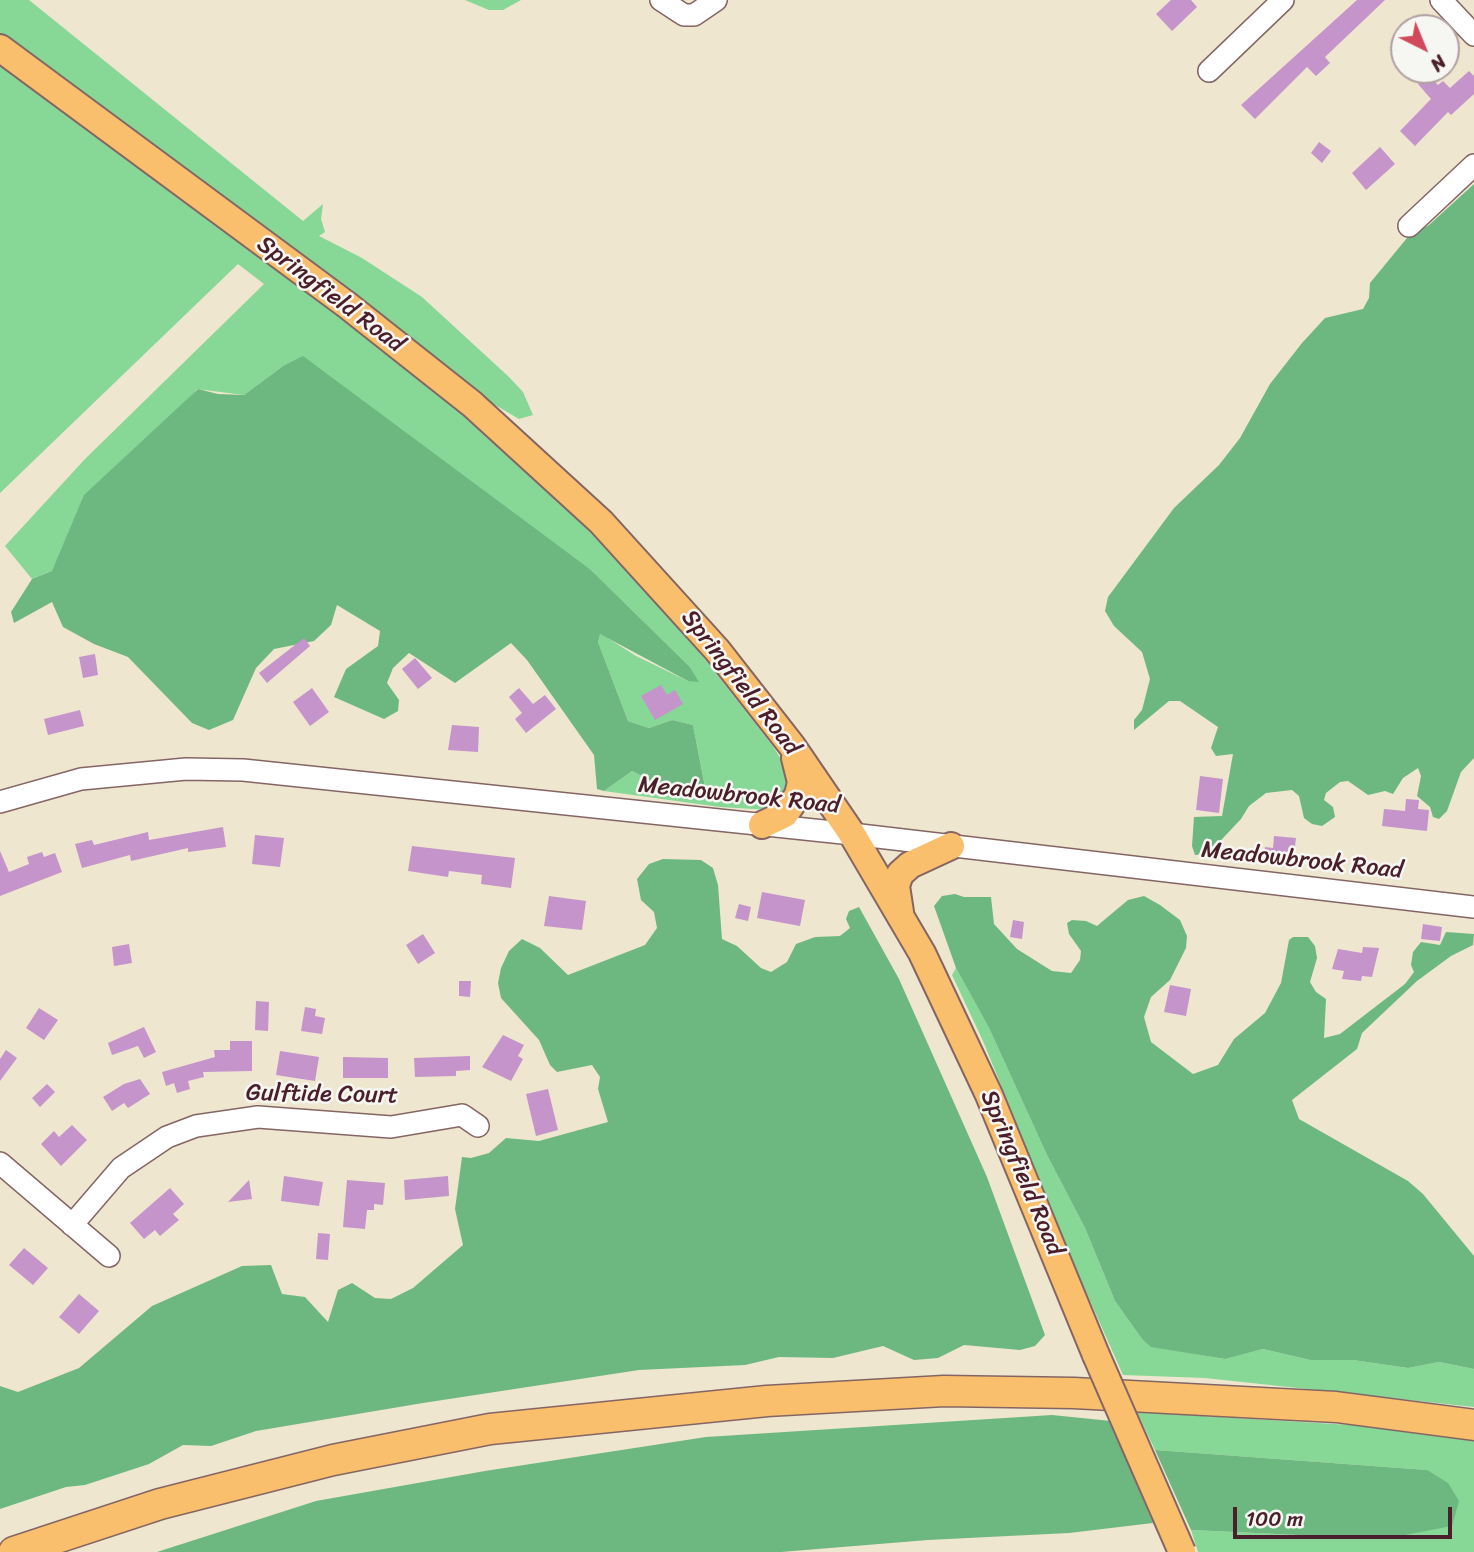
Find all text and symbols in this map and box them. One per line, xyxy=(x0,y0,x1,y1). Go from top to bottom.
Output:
north arrow xyxy=(1390,14,1460,84)
text: N xyxy=(1422,47,1454,80)
street label: Springfield Road xyxy=(251,230,409,360)
street label: Springfield Road xyxy=(674,605,806,761)
street label: Meadowbrook Road xyxy=(637,771,841,821)
street label: Meadowbrook Road xyxy=(1200,836,1404,886)
street label: Gulftide Court xyxy=(246,1079,398,1111)
street label: Springfield Road xyxy=(973,1086,1069,1260)
scale bar xyxy=(1236,1492,1455,1536)
text: 100 m xyxy=(1246,1500,1303,1538)

